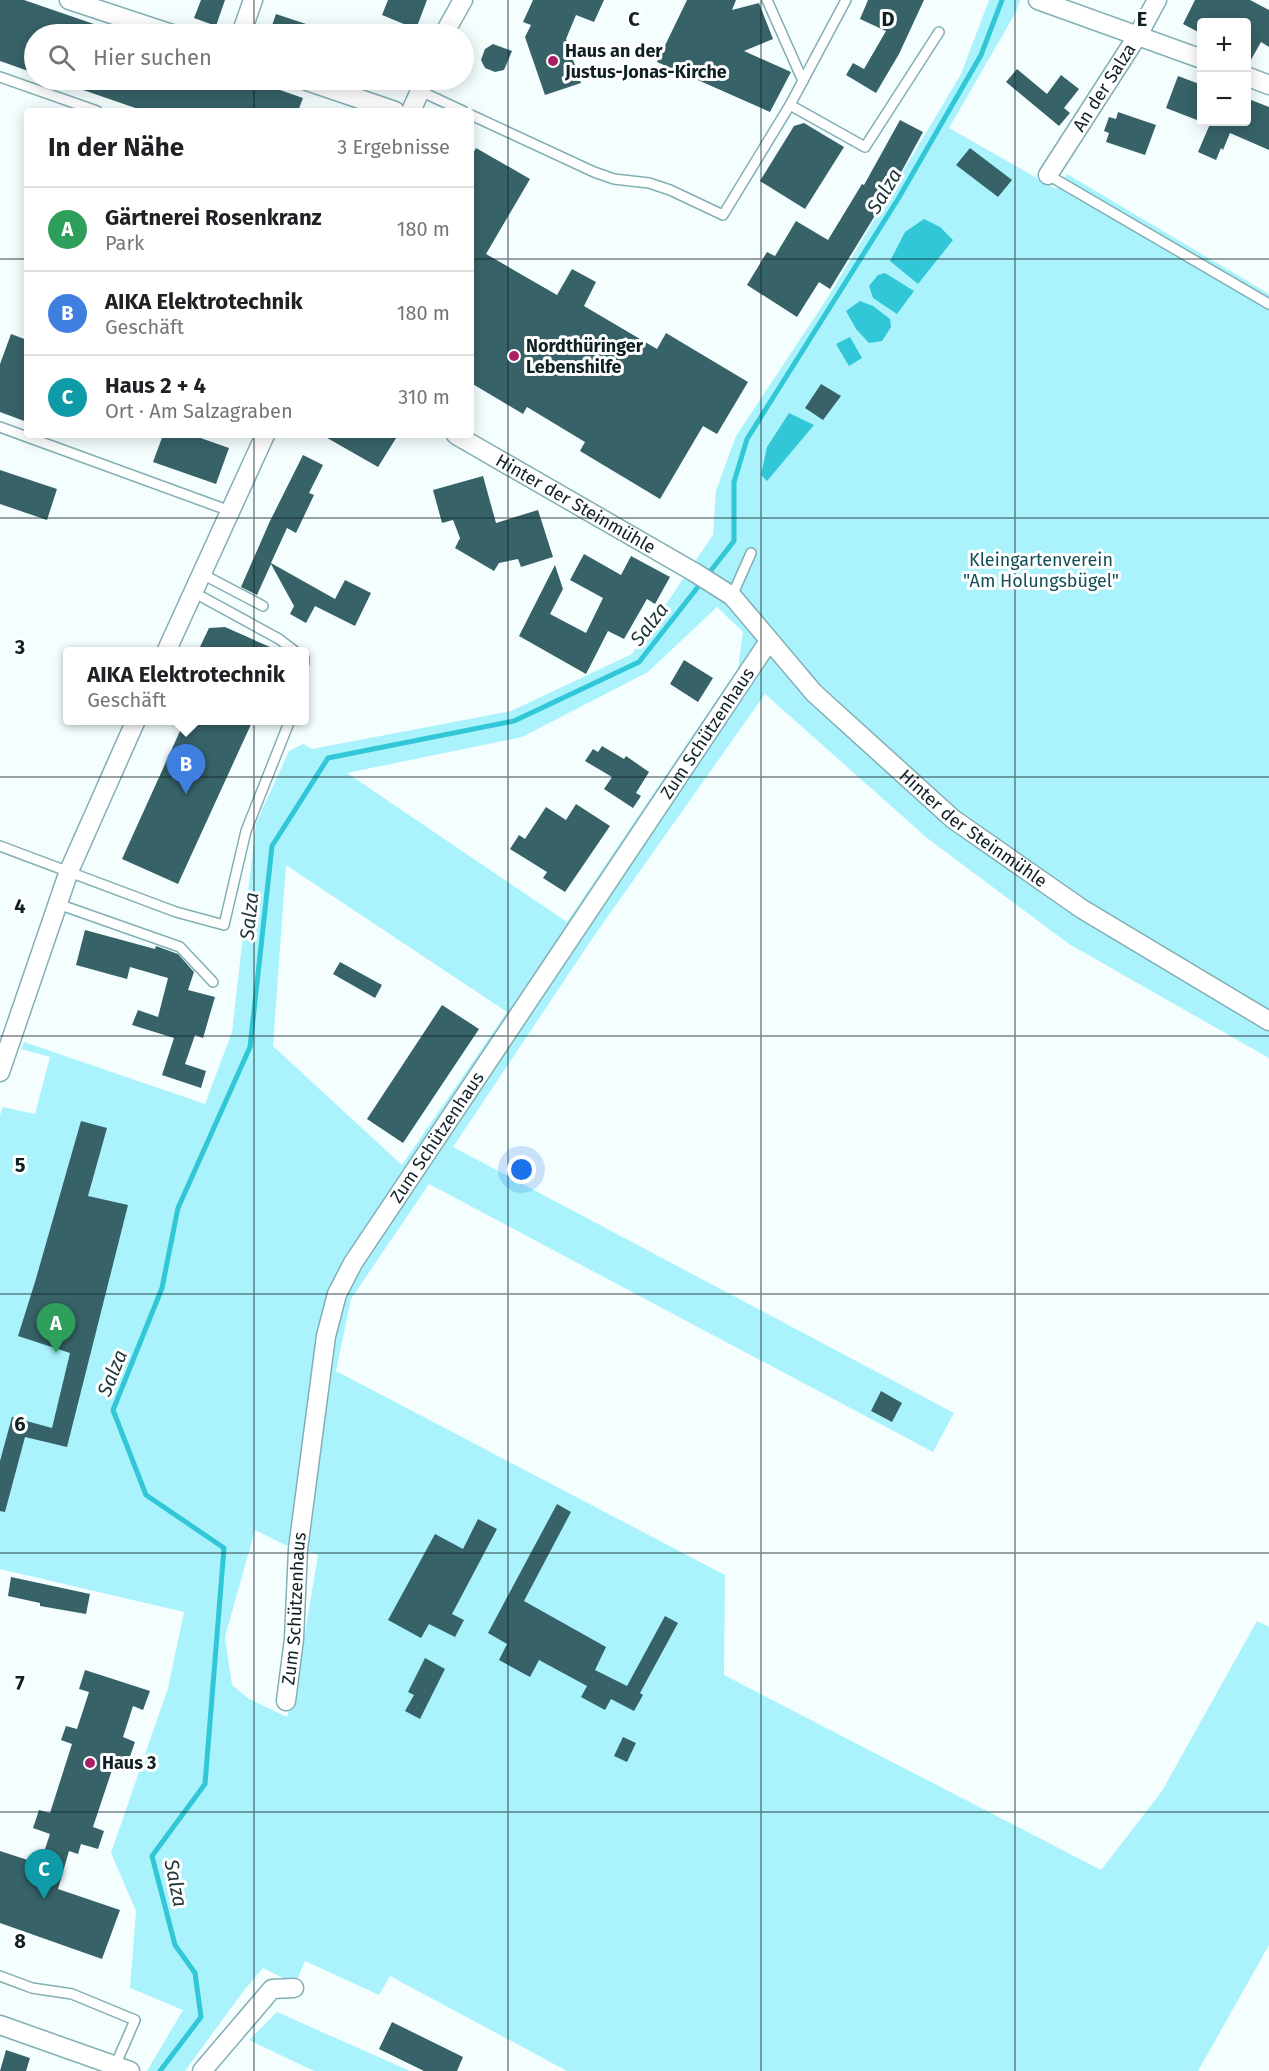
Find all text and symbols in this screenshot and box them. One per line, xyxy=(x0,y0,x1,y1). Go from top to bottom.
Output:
text: C xyxy=(628,7,640,31)
text: D xyxy=(881,7,895,31)
text: E xyxy=(1137,7,1147,31)
map controls xyxy=(1197,18,1251,126)
button: + xyxy=(1197,18,1251,72)
search box xyxy=(24,24,474,90)
street label: An der Salza xyxy=(1068,39,1141,136)
place label: Haus an der Justus-Jonas-Kirche xyxy=(564,40,727,83)
icon: search xyxy=(45,41,78,74)
text: Hier suchen xyxy=(93,44,212,71)
marker: Haus an der Justus-Jonas-Kirche xyxy=(546,54,560,68)
button: − xyxy=(1197,72,1251,126)
text: In der Nähe xyxy=(48,132,184,163)
text: 3 Ergebnisse xyxy=(337,135,450,159)
water label: Salza xyxy=(861,164,907,219)
text: Gärtnerei Rosenkranz xyxy=(105,204,322,231)
text: A xyxy=(62,217,73,241)
text: 180 m xyxy=(397,217,450,241)
text: Park xyxy=(105,231,144,255)
text: AIKA Elektrotechnik xyxy=(105,288,303,315)
text: B xyxy=(61,301,74,325)
text: 180 m xyxy=(397,301,450,325)
text: Geschäft xyxy=(105,315,184,339)
place label: Nordthüringer Lebenshilfe xyxy=(526,335,644,378)
marker: Nordthüringer Lebenshilfe xyxy=(507,349,521,363)
text: Haus 2 + 4 xyxy=(105,372,206,399)
text: C xyxy=(62,385,73,409)
text: 310 m xyxy=(398,385,450,409)
text: Ort · Am Salzagraben xyxy=(105,399,293,423)
street label: Hinter der Steinmühle xyxy=(492,449,660,559)
park label: Kleingartenverein "Am Holungsbügel" xyxy=(963,549,1119,592)
water label: Salza xyxy=(624,598,673,651)
text: 3 xyxy=(14,635,25,659)
popup xyxy=(63,647,309,725)
text: AIKA Elektrotechnik xyxy=(87,661,285,688)
street label: Zum Schützenhaus xyxy=(656,664,759,803)
text: Geschäft xyxy=(87,688,166,712)
pin: B xyxy=(166,744,206,794)
street label: Hinter der Steinmühle xyxy=(895,765,1051,892)
water label: Salza xyxy=(234,891,263,942)
text: 4 xyxy=(14,894,26,918)
street label: Zum Schützenhaus xyxy=(385,1068,489,1207)
text: 5 xyxy=(15,1153,26,1177)
your location xyxy=(507,1155,536,1184)
pin: A xyxy=(36,1304,76,1353)
water label: Salza xyxy=(92,1346,132,1401)
text: 6 xyxy=(14,1412,26,1436)
street label: Zum Schützenhaus xyxy=(277,1531,311,1686)
text: 7 xyxy=(15,1671,25,1695)
place label: Haus 3 xyxy=(102,1752,156,1774)
marker: Haus 3 xyxy=(83,1756,97,1770)
pin: C xyxy=(24,1850,63,1899)
water label: Salza xyxy=(159,1856,193,1909)
text: 8 xyxy=(14,1929,26,1953)

